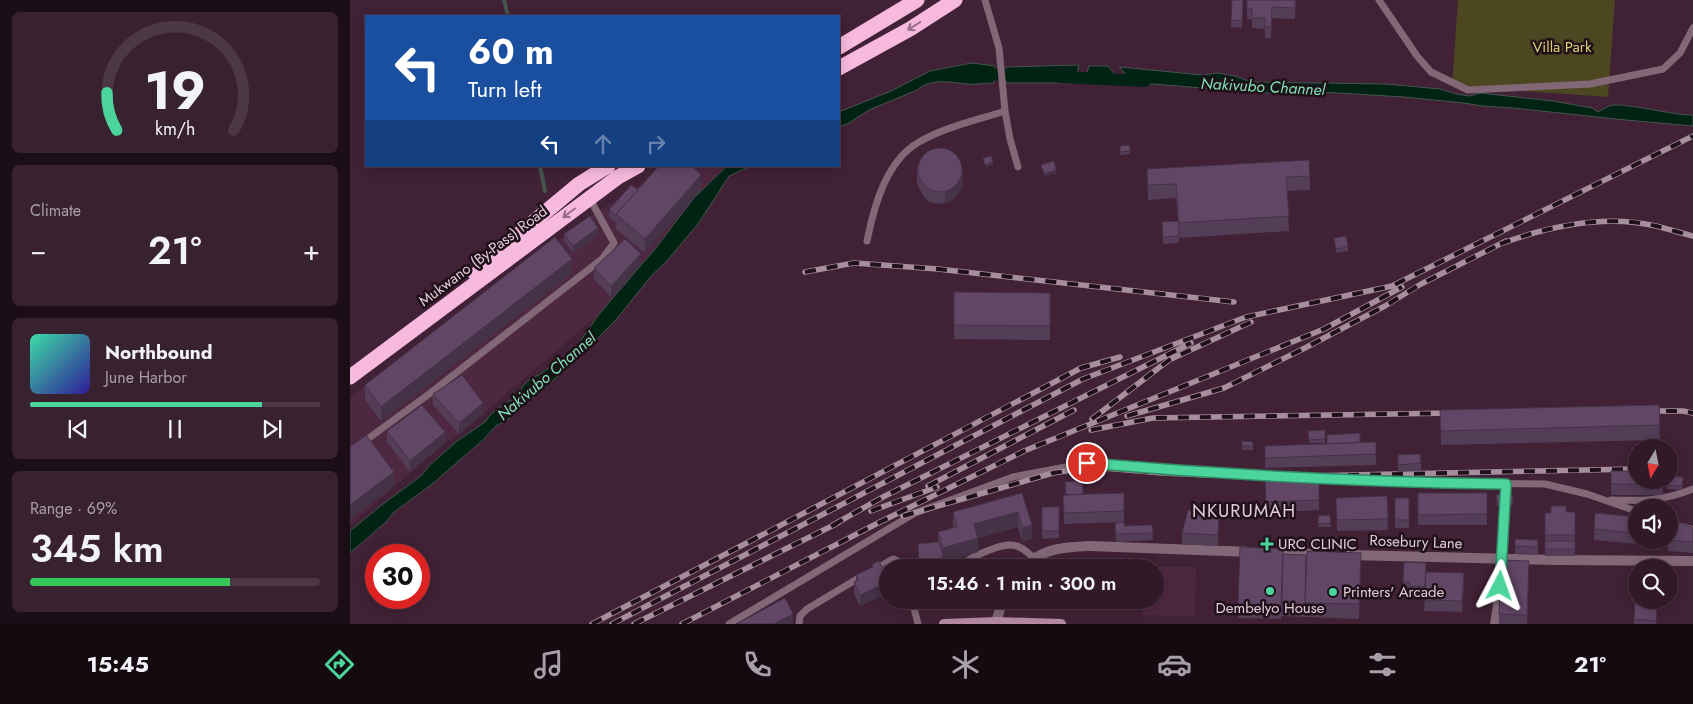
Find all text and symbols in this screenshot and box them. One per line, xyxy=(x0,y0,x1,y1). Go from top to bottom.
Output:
one-way arrow xyxy=(907,22,921,32)
text: 60 m xyxy=(468,27,554,77)
icon: left xyxy=(385,35,450,100)
park label: Villa Park xyxy=(1532,36,1592,58)
text: 19 xyxy=(144,53,206,129)
water label: Nakivubo Channel xyxy=(1200,72,1327,101)
text: Turn left xyxy=(468,73,542,105)
text: km/h xyxy=(155,116,195,142)
icon: left xyxy=(536,130,564,158)
icon: ahead xyxy=(589,130,617,158)
icon: right xyxy=(642,130,670,158)
text: Climate xyxy=(30,199,81,222)
street label: Mukwano (By-Pass) Road xyxy=(414,200,552,312)
one-way arrow xyxy=(562,208,576,218)
text: 21° xyxy=(148,223,201,278)
text: − xyxy=(30,230,47,271)
text: + xyxy=(303,230,320,271)
water label: Nakivubo Channel xyxy=(492,326,602,426)
text: Northbound xyxy=(105,339,212,366)
text: June Harbor xyxy=(105,366,187,389)
icon: previous xyxy=(64,415,92,443)
icon: pause xyxy=(161,415,189,443)
icon: next xyxy=(258,415,286,443)
north arrow xyxy=(1628,439,1678,489)
map controls xyxy=(1628,439,1678,609)
pin xyxy=(1066,442,1108,484)
icon: arrive xyxy=(1073,449,1101,477)
text: Range · 69% xyxy=(30,497,117,520)
district label: NKURUMAH xyxy=(1192,498,1296,524)
button: sound xyxy=(1628,499,1678,549)
text: 345 km xyxy=(30,521,164,576)
street label: Rosebury Lane xyxy=(1369,529,1463,555)
place label: URC CLINIC xyxy=(1278,533,1357,555)
marker: URC CLINIC xyxy=(1260,537,1274,551)
speed limit sign: 30 xyxy=(365,544,430,609)
position arrow xyxy=(1473,559,1525,611)
button: search xyxy=(1628,559,1678,609)
text: 15:46 · 1 min · 300 m xyxy=(927,570,1116,597)
place label: Printers' Arcade xyxy=(1343,581,1444,603)
marker: Dembelyo House xyxy=(1264,585,1276,597)
marker: Printers' Arcade xyxy=(1327,586,1339,598)
place label: Dembelyo House xyxy=(1216,597,1325,619)
icon: directions xyxy=(322,647,357,682)
icon: music xyxy=(531,647,566,682)
icon: phone xyxy=(740,647,775,682)
icon: climate xyxy=(948,647,983,682)
icon: car xyxy=(1157,647,1192,682)
icon: filters xyxy=(1365,647,1400,682)
text: 15:45 xyxy=(87,648,149,680)
text: 21° xyxy=(1574,648,1606,680)

